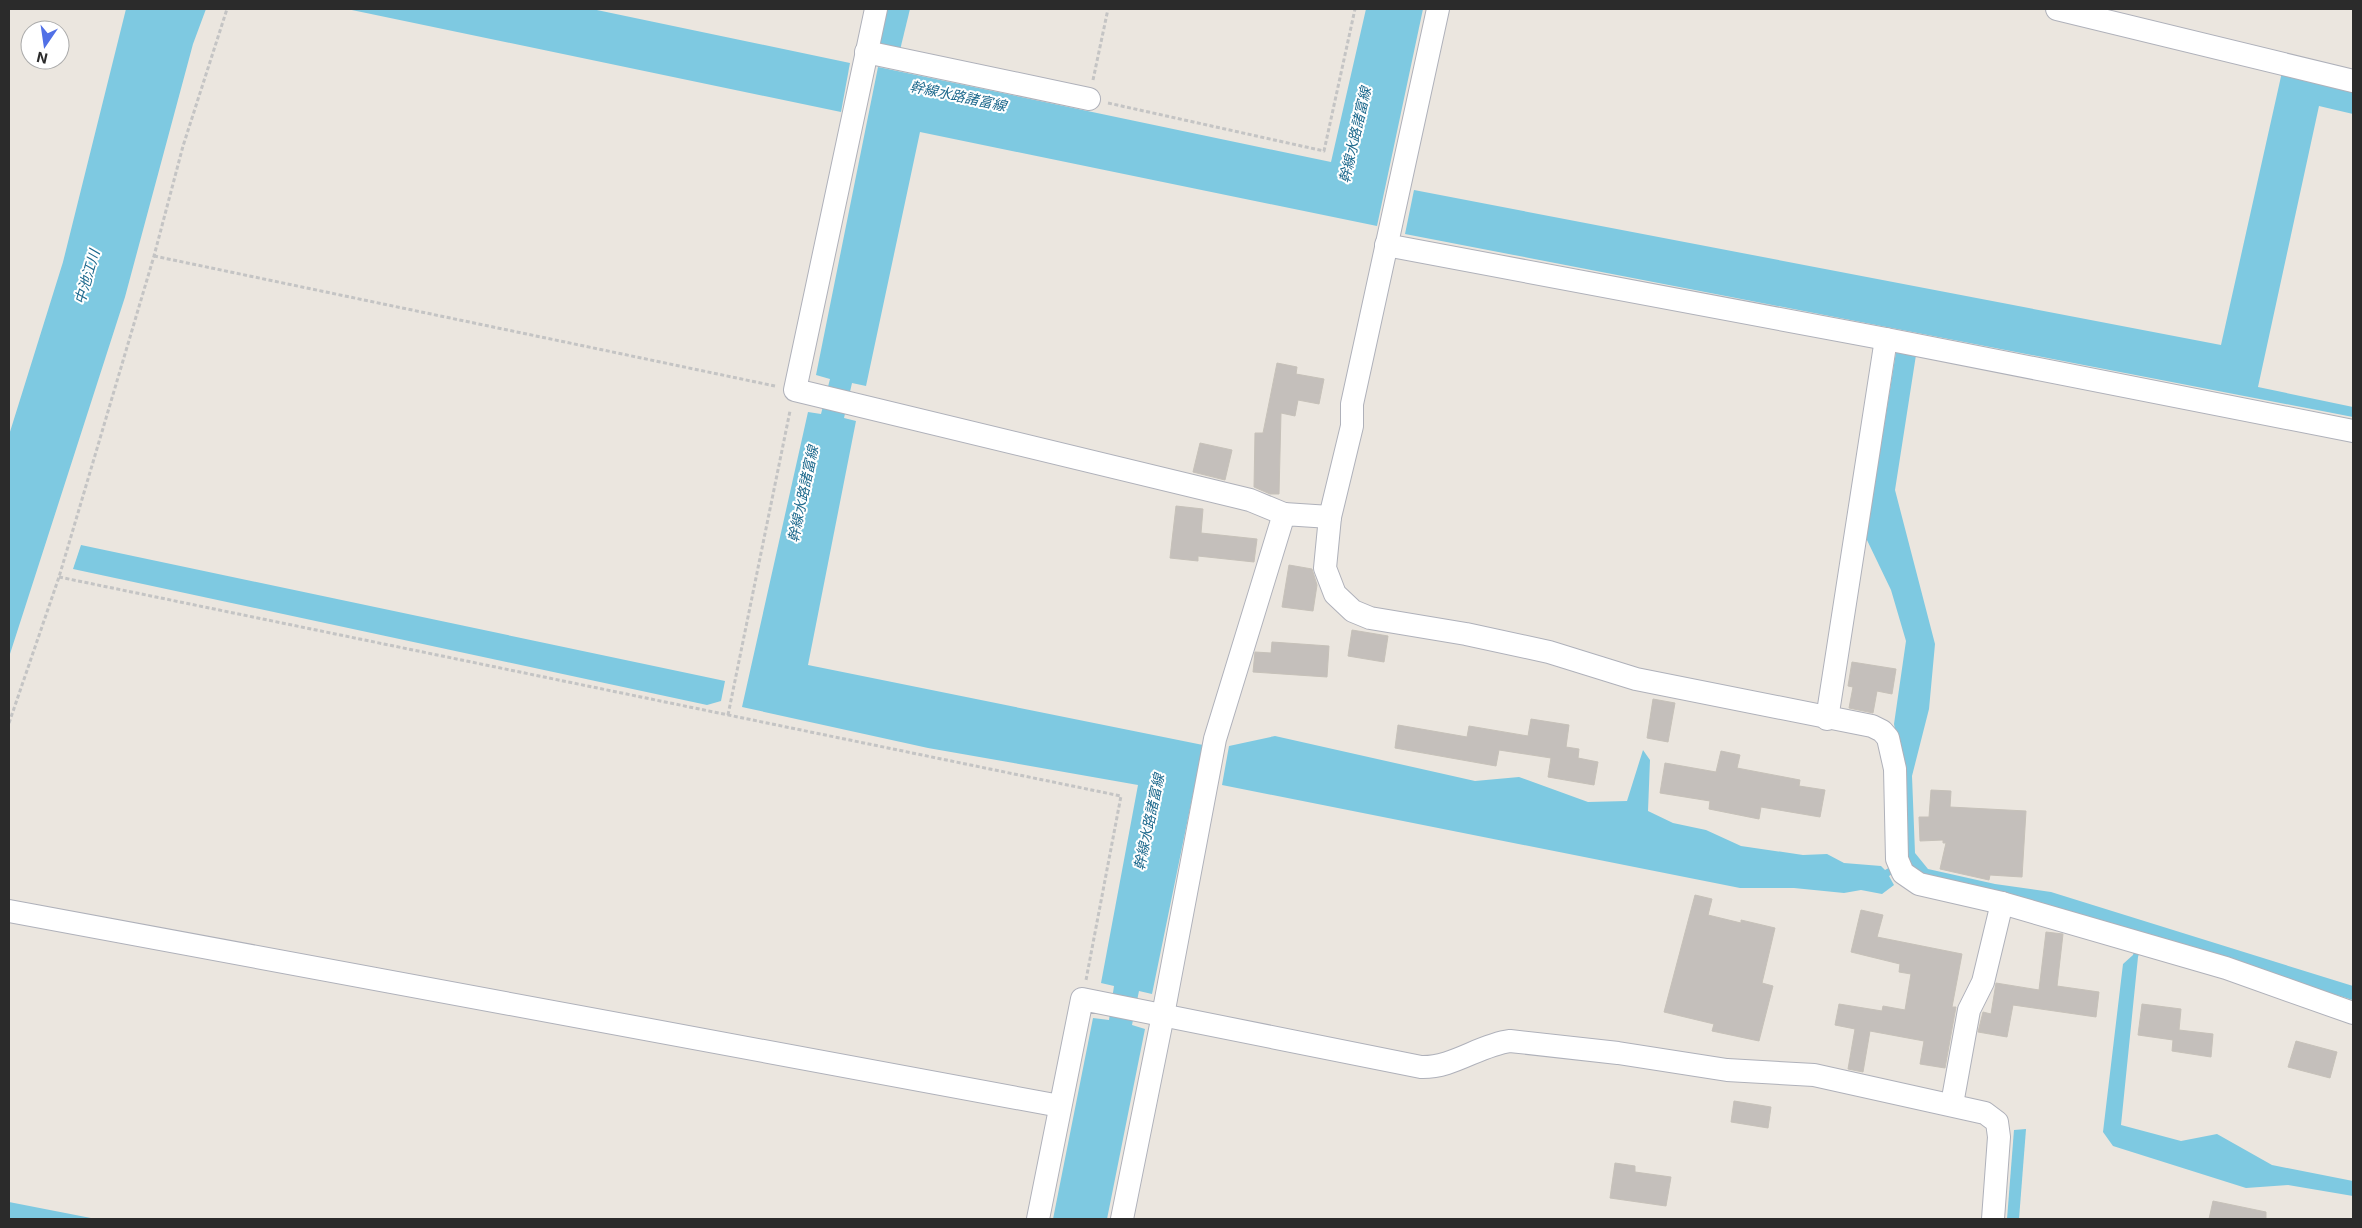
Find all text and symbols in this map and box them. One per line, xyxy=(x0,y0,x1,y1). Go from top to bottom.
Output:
north arrow xyxy=(20,20,70,70)
text: N xyxy=(35,49,49,68)
water label: 幹線水路諸富線 xyxy=(908,77,1010,114)
water label: 幹線水路諸富線 xyxy=(1335,83,1374,185)
water label: 中池江川 xyxy=(71,246,103,306)
water label: 幹線水路諸富線 xyxy=(784,442,821,544)
water label: 幹線水路諸富線 xyxy=(1130,770,1167,872)

